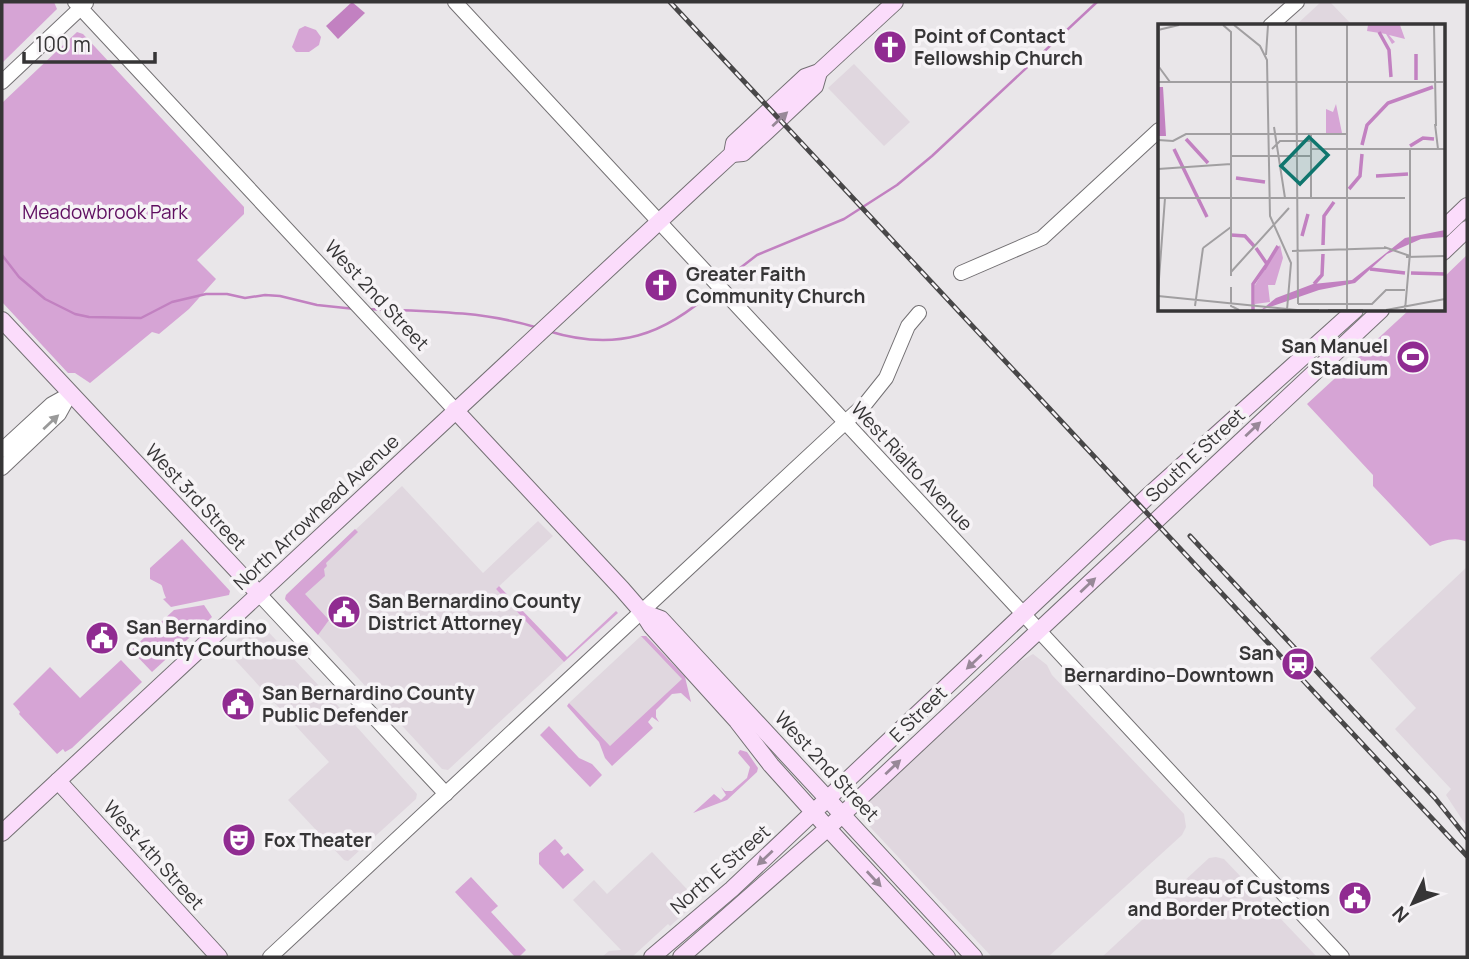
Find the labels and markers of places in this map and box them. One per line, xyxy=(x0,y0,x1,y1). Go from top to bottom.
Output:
place label: Point of Contact Fellowship Church xyxy=(914,23,1083,71)
church icon: Point of Contact Fellowship Church xyxy=(871,28,909,66)
place label: Greater Faith Community Church xyxy=(686,261,865,309)
church icon: Greater Faith Community Church xyxy=(642,266,680,304)
place label: San Manuel Stadium xyxy=(1281,333,1388,381)
sports icon: San Manuel Stadium xyxy=(1394,338,1432,376)
place label: San Bernardino County District Attorney xyxy=(368,588,581,636)
public building icon: San Bernardino County District Attorney xyxy=(325,593,363,631)
place label: San Bernardino County Courthouse xyxy=(126,614,309,662)
public building icon: San Bernardino County Courthouse xyxy=(83,619,121,657)
place label: San Bernardino–Downtown xyxy=(1064,640,1274,688)
station icon: San Bernardino–Downtown xyxy=(1279,645,1317,683)
place label: San Bernardino County Public Defender xyxy=(262,680,475,728)
public building icon: San Bernardino County Public Defender xyxy=(219,685,257,723)
theatre icon: Fox Theater xyxy=(220,821,258,859)
place label: Fox Theater xyxy=(264,827,372,853)
place label: Bureau of Customs and Border Protection xyxy=(1128,874,1330,922)
public building icon: Bureau of Customs and Border Protection xyxy=(1336,879,1374,917)

